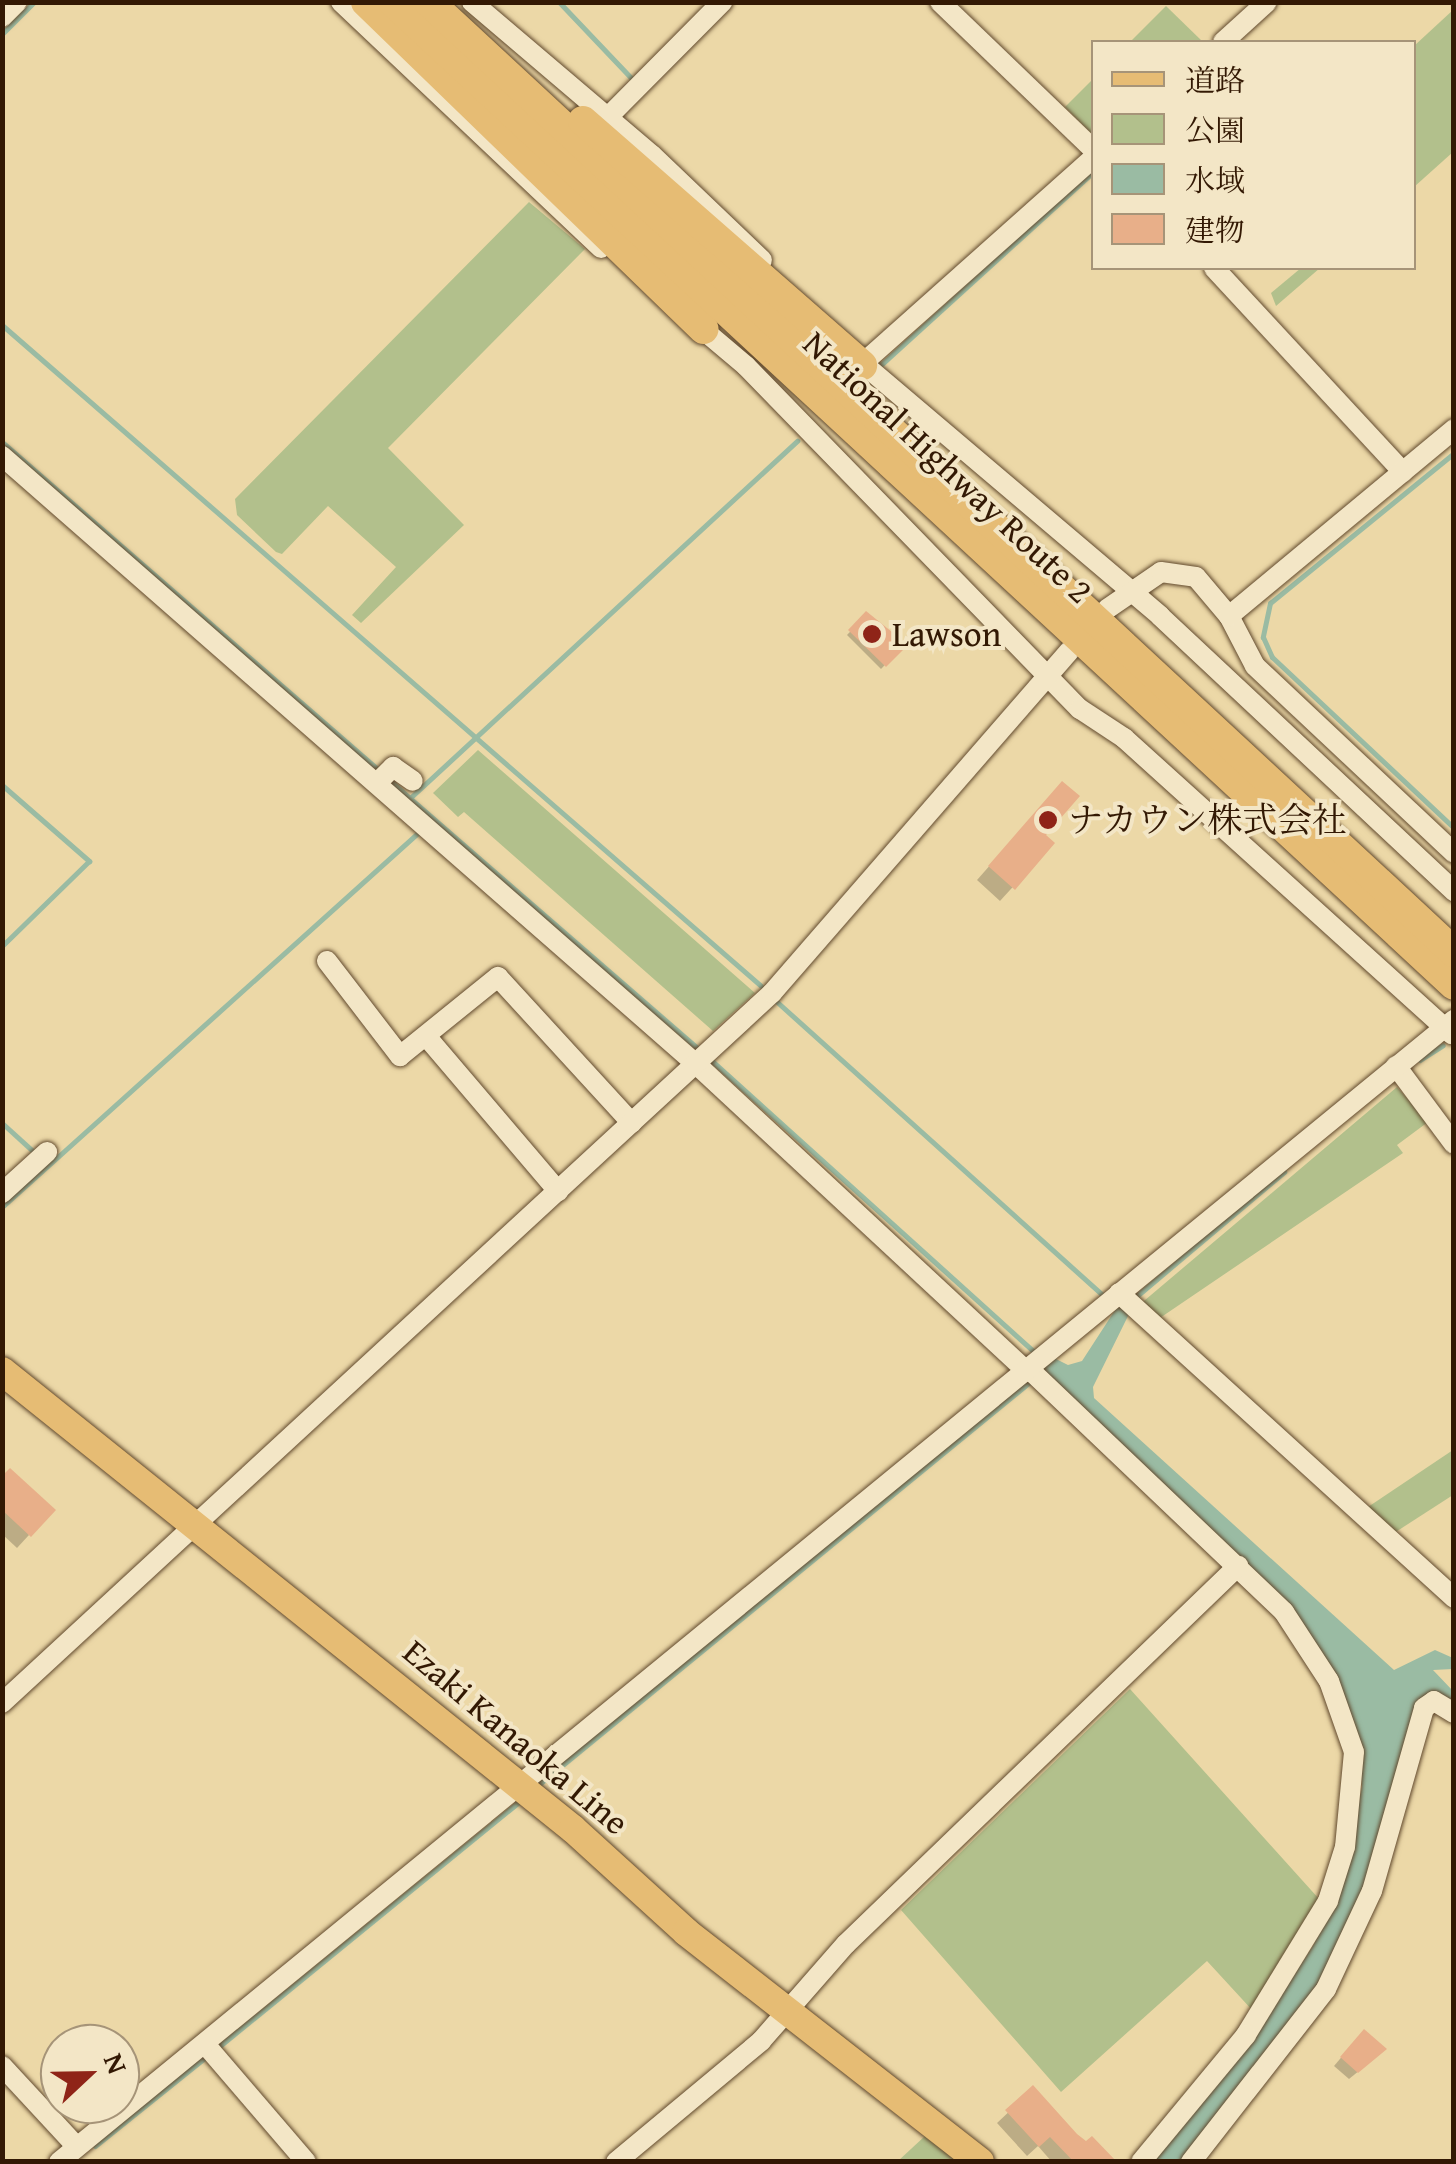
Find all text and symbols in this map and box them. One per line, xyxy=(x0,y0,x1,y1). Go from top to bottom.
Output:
legend xyxy=(1091,40,1416,270)
text: 道路 xyxy=(1185,58,1245,102)
text: 公園 xyxy=(1185,108,1245,152)
text: 水域 xyxy=(1185,158,1245,202)
text: 建物 xyxy=(1185,208,1245,252)
street label: National Highway Route 2 xyxy=(795,322,1101,612)
place label: Lawson xyxy=(892,613,1001,655)
marker: Lawson xyxy=(861,623,883,645)
place label: ナカウン株式会社 xyxy=(1068,799,1348,841)
marker: ナカウン株式会社 xyxy=(1037,809,1059,831)
street label: Ezaki Kanaoka Line xyxy=(395,1631,637,1843)
north arrow xyxy=(40,2024,140,2124)
text: N xyxy=(94,2047,139,2080)

